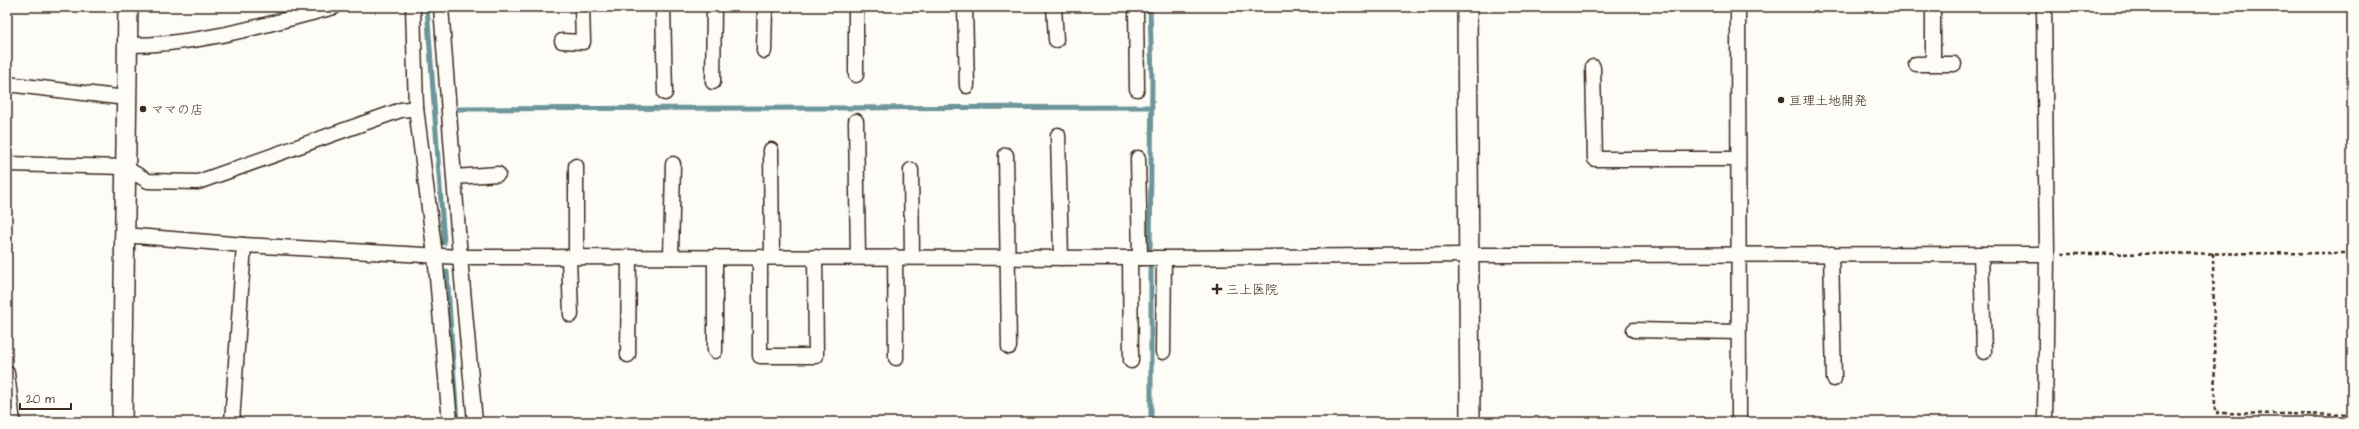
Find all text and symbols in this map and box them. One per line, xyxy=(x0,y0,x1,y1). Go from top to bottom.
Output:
place label: 亘理土地開発 xyxy=(1789,92,1867,110)
marker: 亘理土地開発 xyxy=(1776,95,1786,105)
place label: ママの店 xyxy=(151,101,203,119)
marker: ママの店 xyxy=(138,104,148,114)
place label: 三上医院 xyxy=(1226,281,1278,299)
marker: 三上医院 xyxy=(1211,283,1223,295)
scale bar xyxy=(20,385,71,411)
text: 20 m xyxy=(26,391,55,408)

